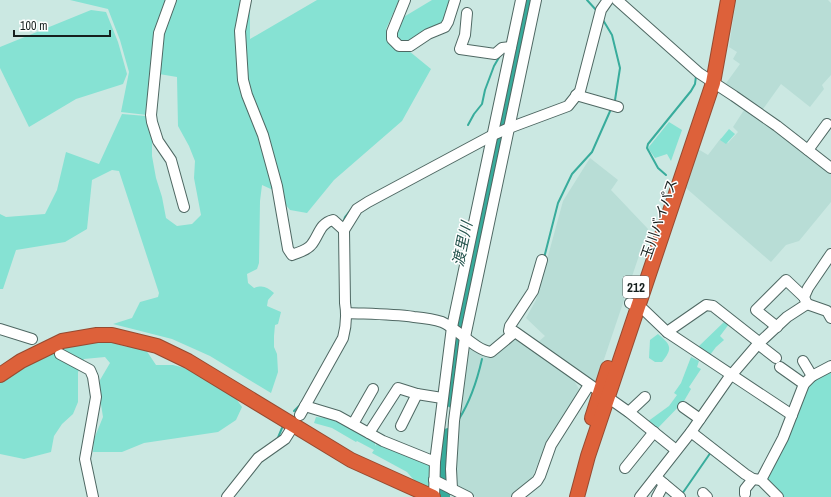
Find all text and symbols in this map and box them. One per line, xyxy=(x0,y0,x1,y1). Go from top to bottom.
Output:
scale bar xyxy=(14,12,110,38)
text: 100 m xyxy=(20,18,47,34)
street label: 玉川バイパス xyxy=(637,176,681,262)
water label: 渡里川 xyxy=(447,218,477,268)
road number: 212 xyxy=(623,276,649,298)

